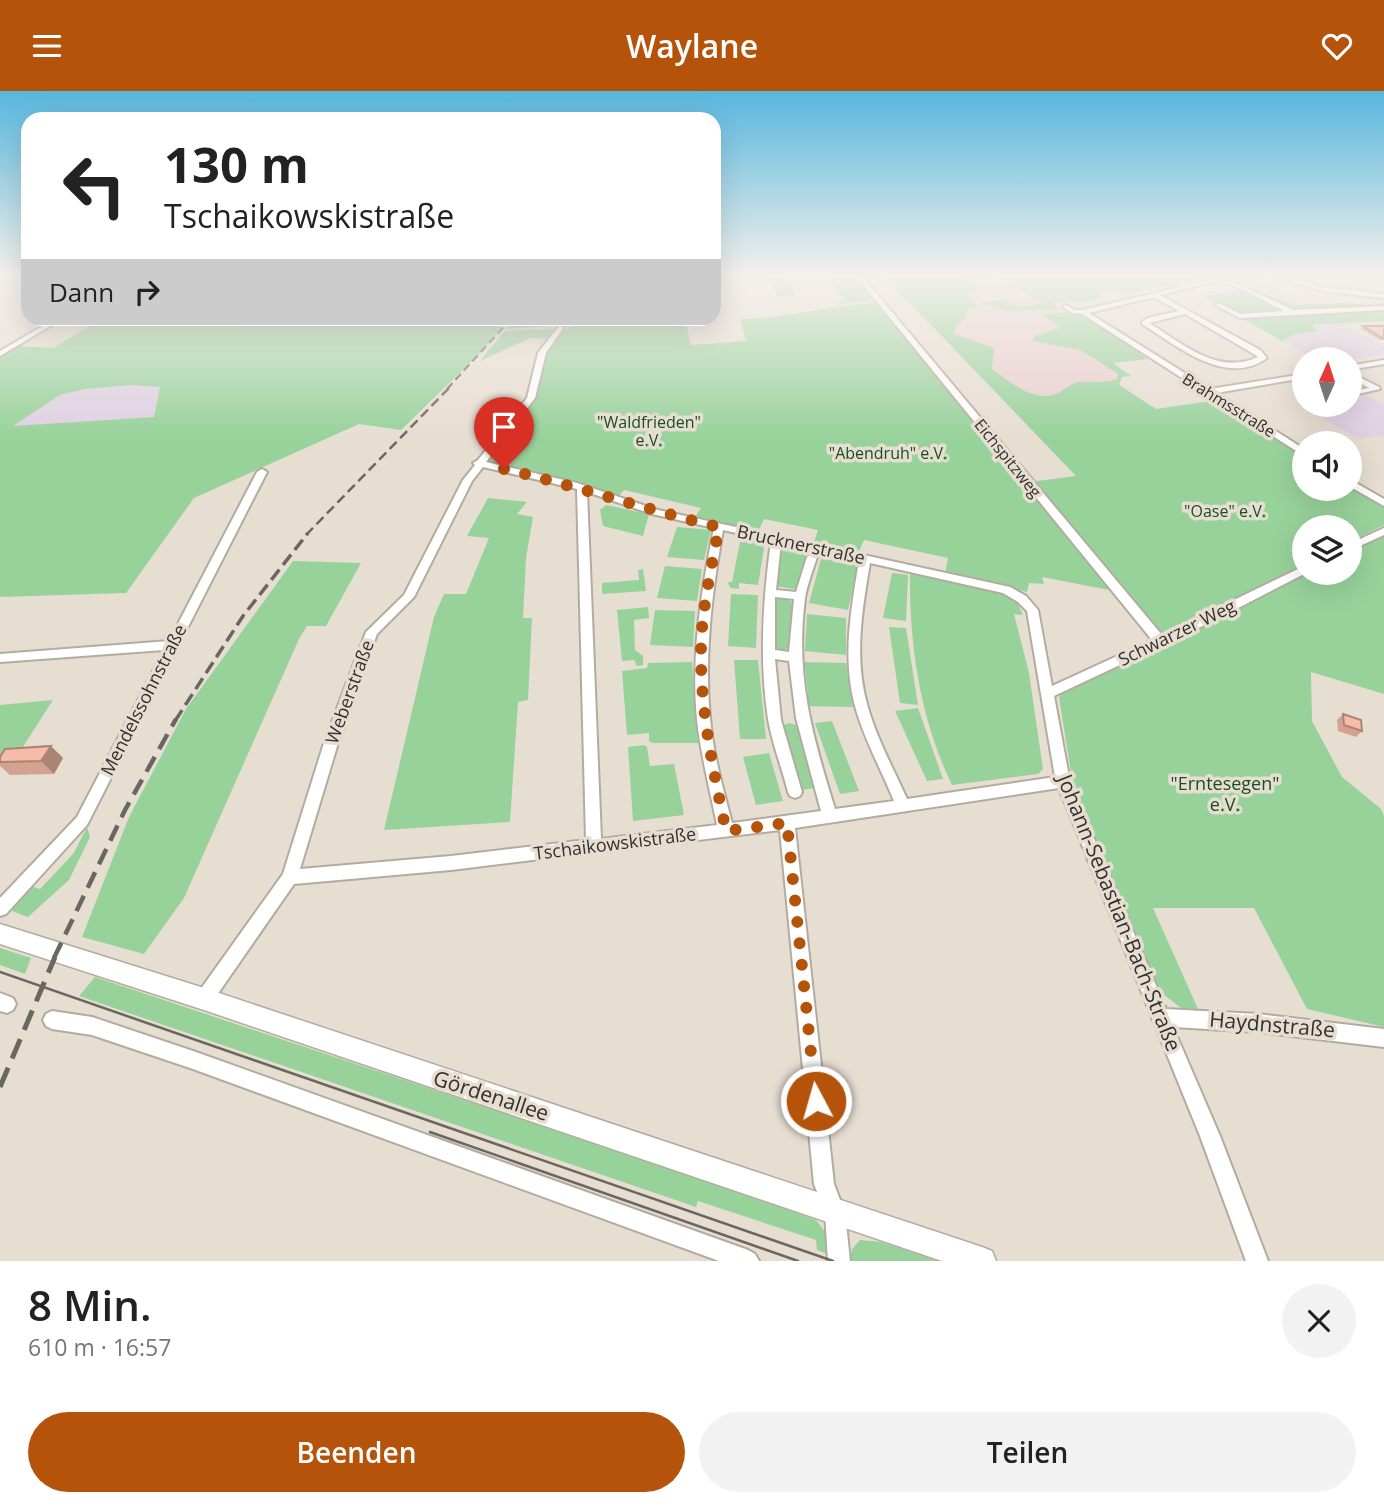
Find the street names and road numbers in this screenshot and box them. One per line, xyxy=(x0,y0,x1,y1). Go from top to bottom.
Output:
street label: Brahmsstraße xyxy=(1178,368,1280,442)
street label: Eichspitzweg xyxy=(970,414,1047,502)
street label: Brucknerstraße xyxy=(735,519,867,569)
street label: Schwarzer Weg xyxy=(1114,593,1240,671)
street label: Mendelssohnstraße xyxy=(95,620,192,779)
street label: Weberstraße xyxy=(319,636,379,747)
street label: Johann-Sebastian-Bach-Straße xyxy=(1051,768,1188,1055)
street label: Tschaikowskistraße xyxy=(532,821,697,865)
street label: Haydnstraße xyxy=(1208,1005,1336,1043)
street label: Gördenallee xyxy=(430,1063,553,1127)

